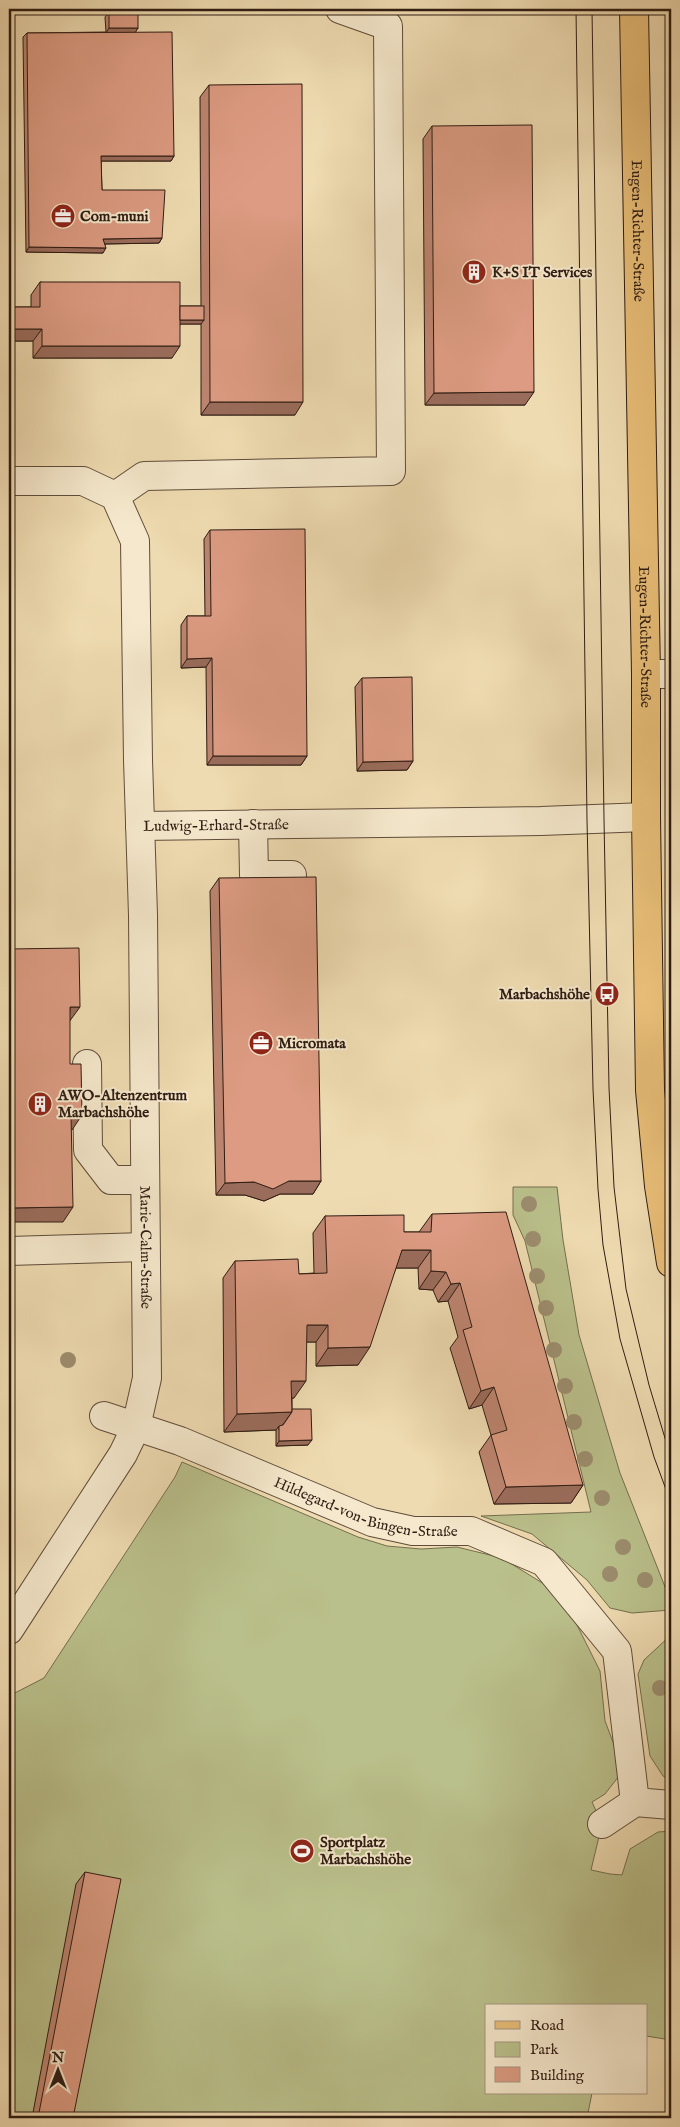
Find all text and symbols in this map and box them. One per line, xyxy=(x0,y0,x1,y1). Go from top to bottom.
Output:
street label: Eugen-Richter-Straße xyxy=(627,160,648,302)
office icon: Com-muni xyxy=(50,203,76,229)
place label: Com-muni xyxy=(80,207,149,226)
building icon: K+S IT Services xyxy=(461,259,487,285)
place label: K+S IT Services xyxy=(492,263,593,282)
street label: Eugen-Richter-Straße xyxy=(634,566,655,708)
street label: Ludwig-Erhard-Straße xyxy=(143,815,289,836)
bus stop icon: Marbachshöhe xyxy=(594,981,620,1007)
place label: Marbachshöhe xyxy=(499,985,590,1004)
office icon: Micromata xyxy=(248,1030,274,1056)
place label: Micromata xyxy=(278,1034,346,1053)
place label: AWO-Altenzentrum Marbachshöhe xyxy=(57,1086,188,1122)
building icon: AWO-Altenzentrum Marbachshöhe xyxy=(27,1091,53,1117)
street label: Marie-Calm-Straße xyxy=(135,1186,155,1309)
street label: Hildegard-von-Bingen-Straße xyxy=(271,1473,458,1541)
place label: Sportplatz Marbachshöhe xyxy=(320,1833,411,1869)
sports icon: Sportplatz Marbachshöhe xyxy=(289,1838,315,1864)
legend xyxy=(485,2004,648,2094)
text: Road xyxy=(530,2016,565,2035)
text: Park xyxy=(530,2040,560,2059)
north arrow xyxy=(32,2044,82,2094)
text: N xyxy=(51,2049,64,2067)
text: Building xyxy=(530,2066,585,2085)

